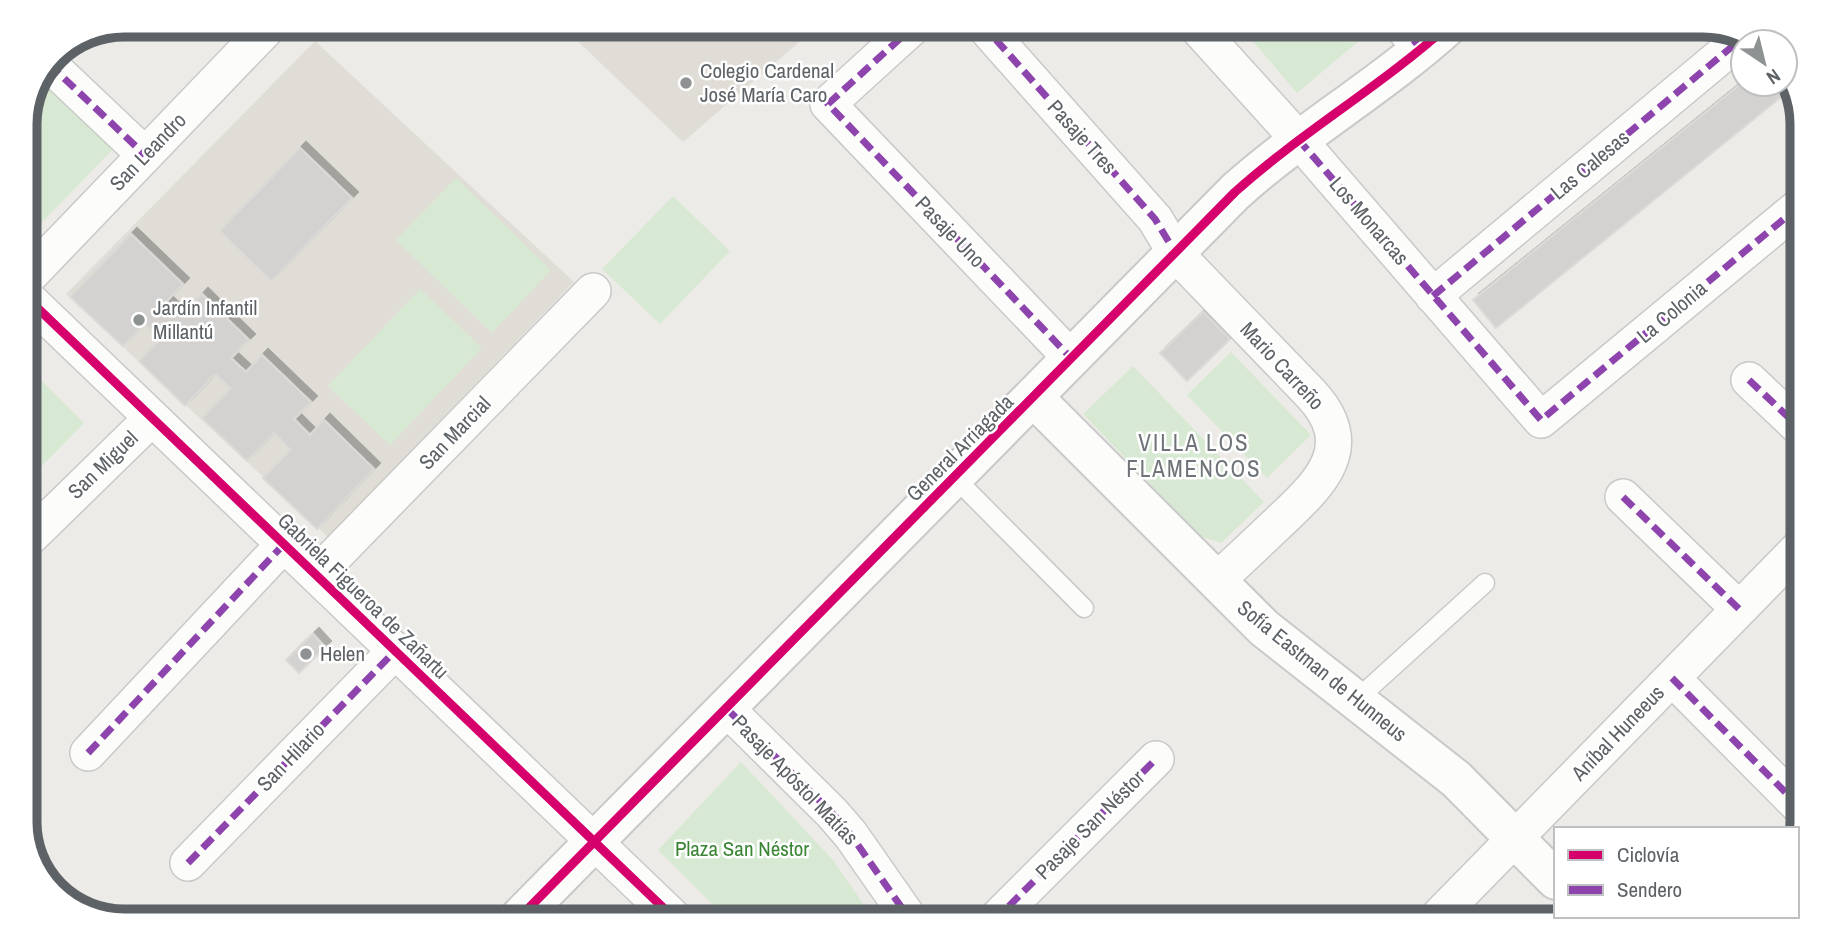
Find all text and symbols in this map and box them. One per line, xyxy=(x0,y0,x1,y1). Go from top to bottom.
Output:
north arrow xyxy=(1729,28,1799,98)
place label: Colegio Cardenal José María Caro xyxy=(700,56,834,109)
text: N xyxy=(1762,63,1786,91)
marker: Colegio Cardenal José María Caro xyxy=(678,75,694,91)
street label: Pasaje Tres xyxy=(1041,93,1124,180)
street label: San Leandro xyxy=(103,106,192,197)
street label: Las Calesas xyxy=(1544,123,1635,206)
street label: Los Monarcas xyxy=(1323,170,1416,271)
street label: Pasaje Uno xyxy=(909,190,992,274)
street label: La Colonia xyxy=(1630,273,1713,349)
place label: Jardín Infantil Millantú xyxy=(153,293,257,346)
marker: Jardín Infantil Millantú xyxy=(131,312,147,328)
street label: Mario Carreño xyxy=(1234,315,1331,416)
street label: General Arriagada xyxy=(900,387,1020,508)
street label: San Marcial xyxy=(412,390,497,476)
street label: San Miguel xyxy=(61,424,144,505)
district label: VILLA LOS FLAMENCOS xyxy=(1126,427,1262,484)
street label: Gabriela Figueroa de Zañartu xyxy=(271,506,455,685)
street label: Sofía Eastman de Hunneus xyxy=(1231,593,1413,748)
place label: Helen xyxy=(320,639,365,668)
marker: Helen xyxy=(298,646,314,662)
street label: Aníbal Huneeus xyxy=(1564,679,1671,788)
street label: Pasaje Apóstol Matías xyxy=(726,708,865,851)
street label: San Hilario xyxy=(250,716,331,798)
street label: Pasaje San Néstor xyxy=(1029,763,1151,886)
legend xyxy=(1554,827,1799,918)
park label: Plaza San Néstor xyxy=(675,834,809,863)
text: Ciclovía xyxy=(1617,840,1680,869)
text: Sendero xyxy=(1617,875,1682,904)

